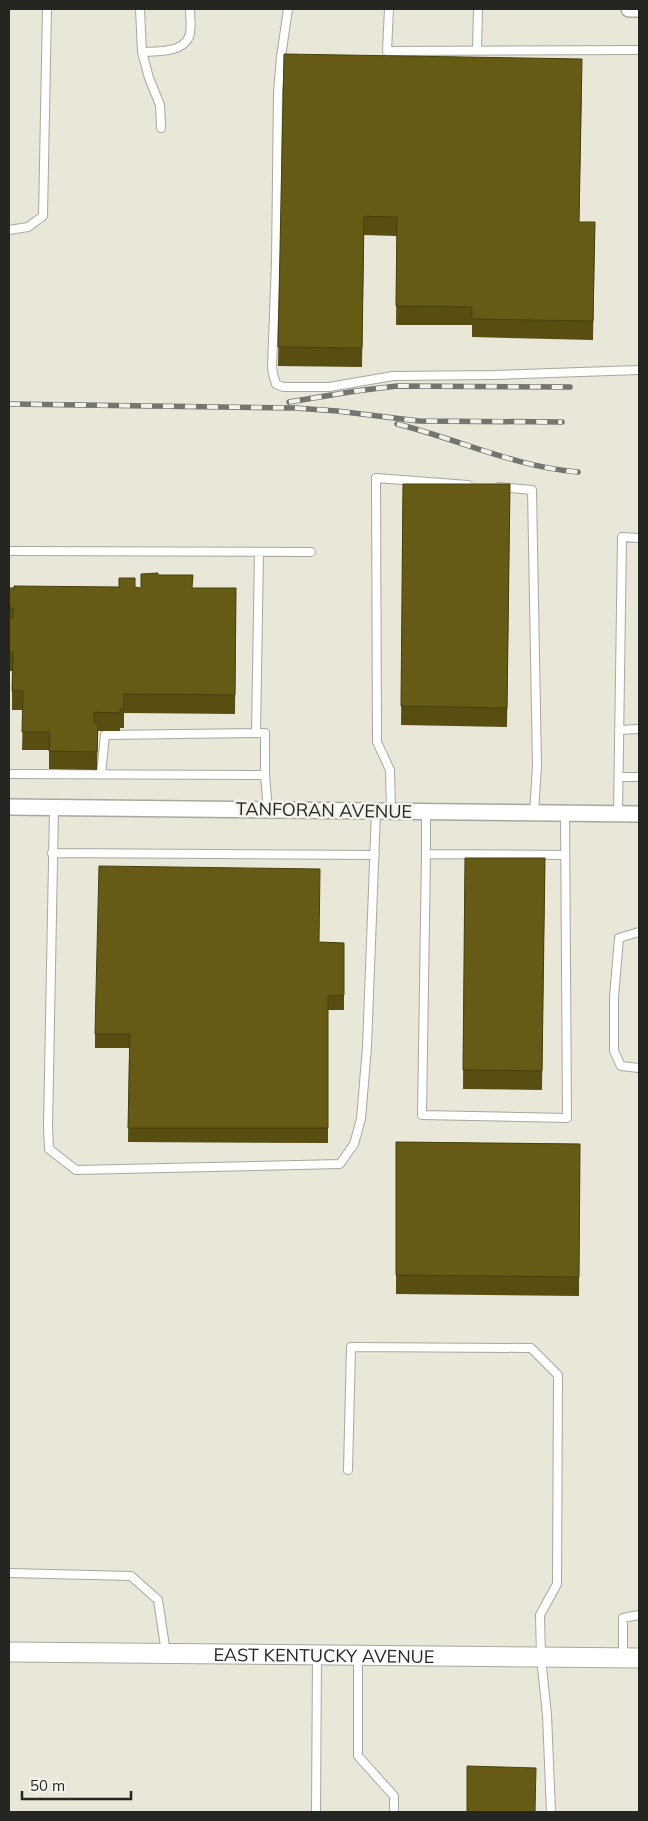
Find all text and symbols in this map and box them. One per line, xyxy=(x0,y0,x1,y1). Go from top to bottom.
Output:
street label: TANFORAN AVENUE xyxy=(236,797,412,823)
street label: EAST KENTUCKY AVENUE xyxy=(213,1642,435,1668)
scale bar xyxy=(22,1768,131,1800)
text: 50 m xyxy=(30,1776,65,1795)

